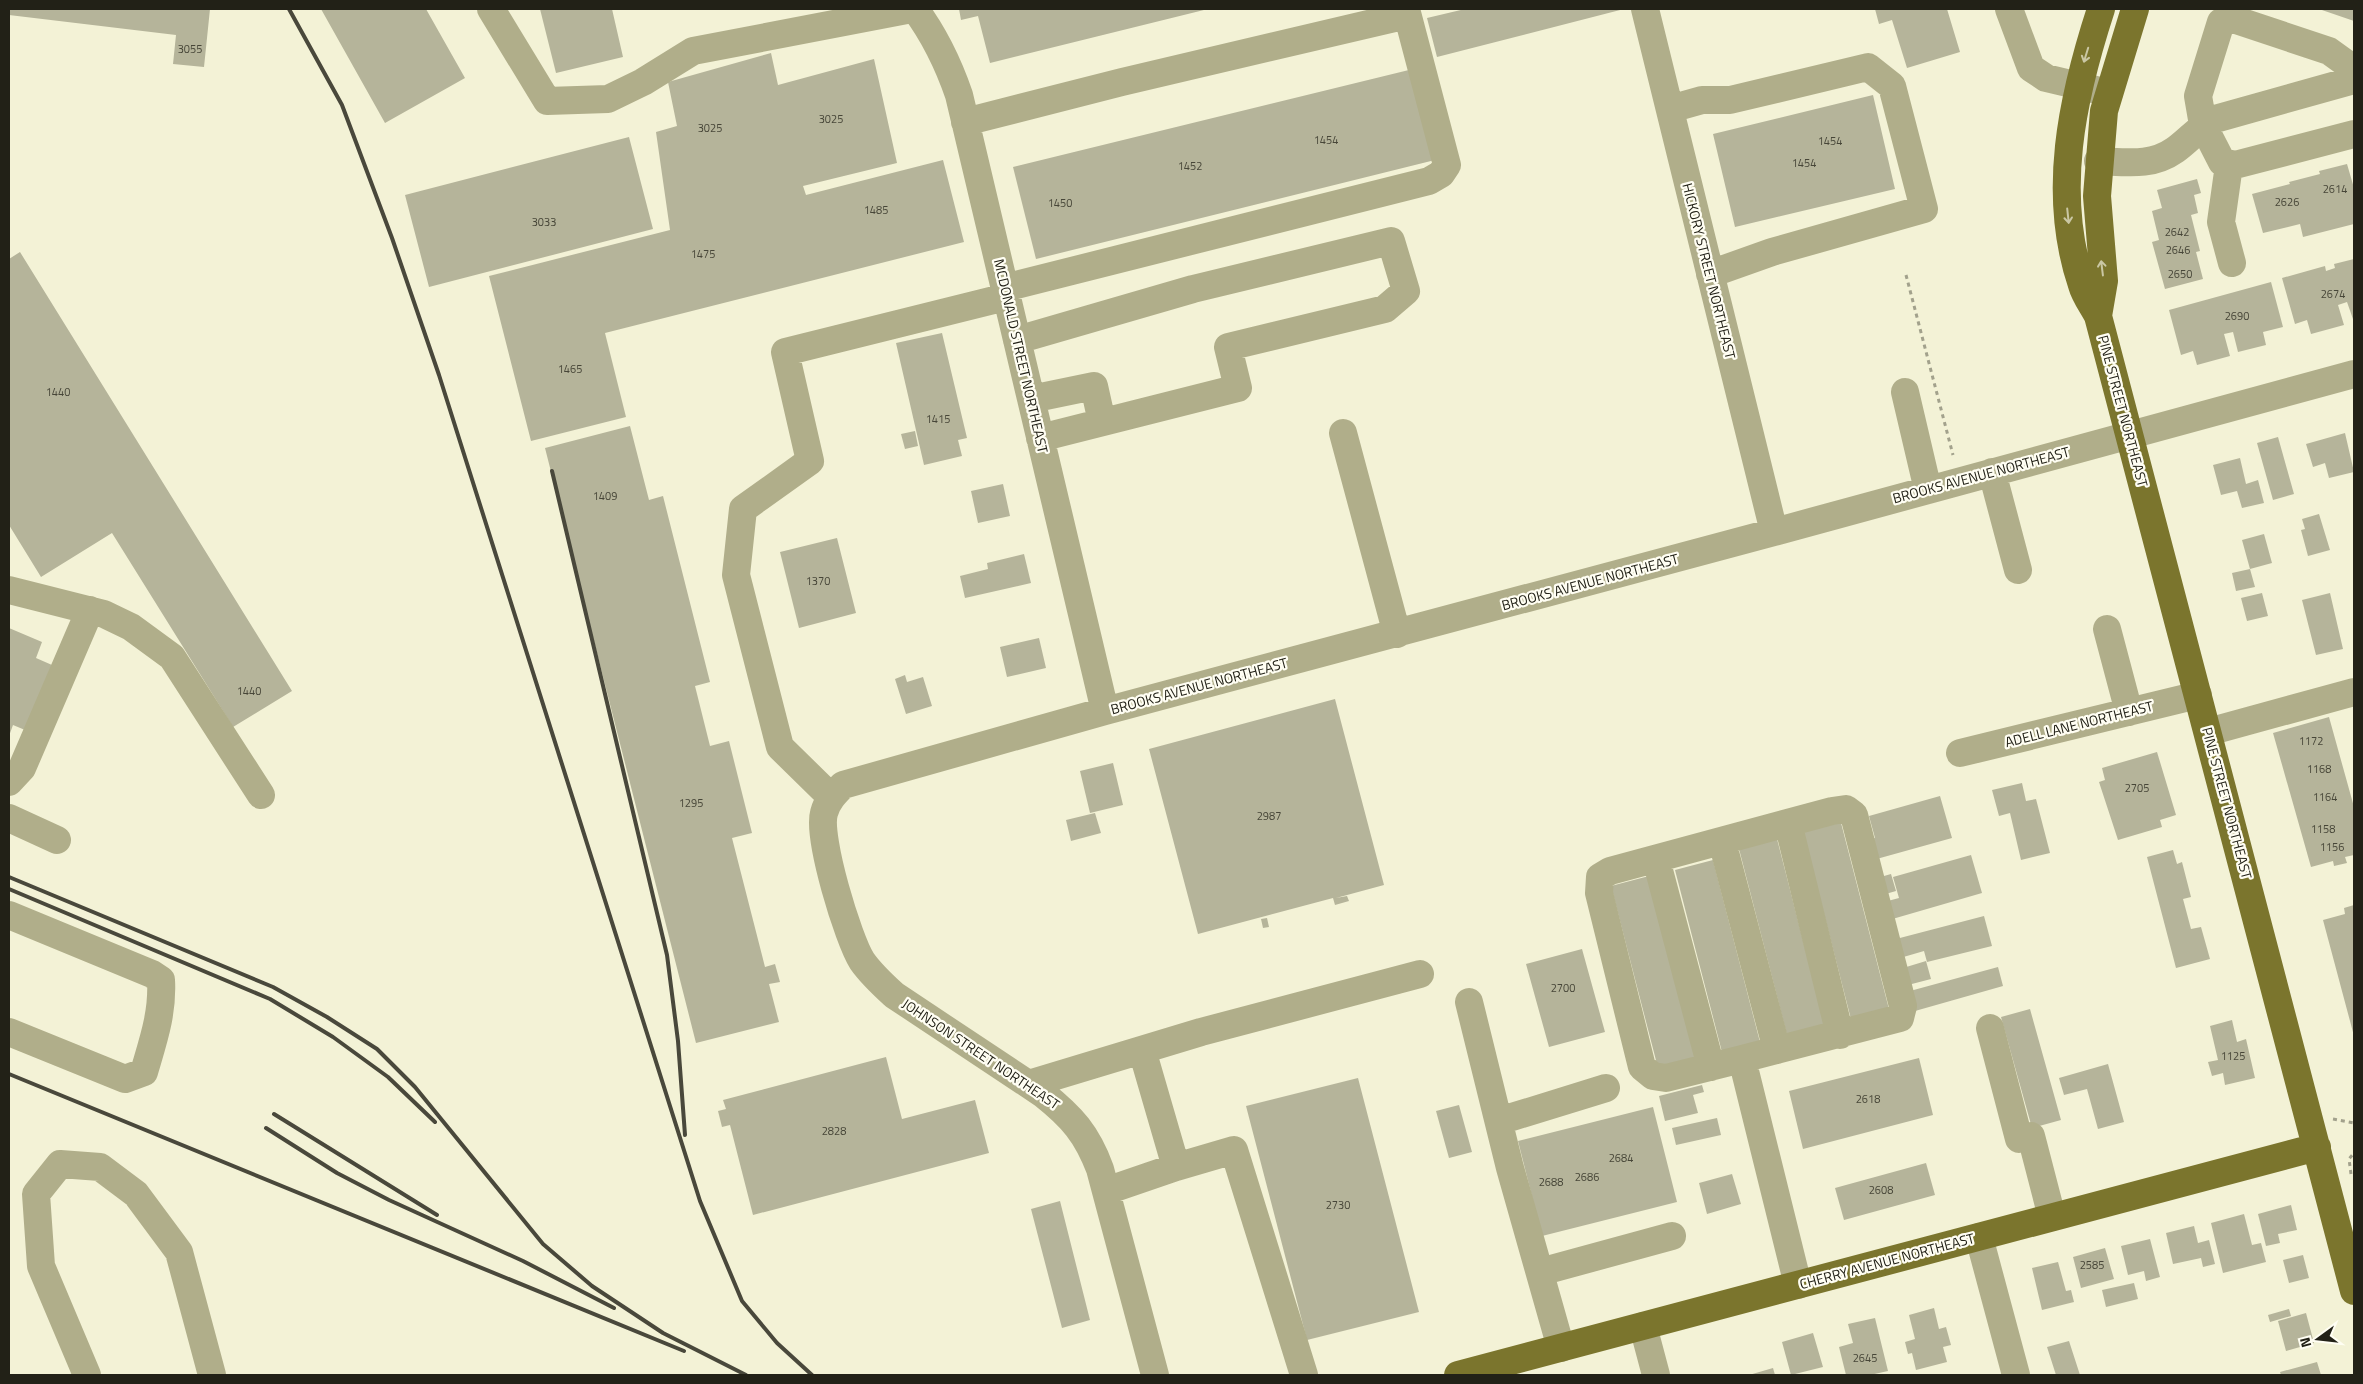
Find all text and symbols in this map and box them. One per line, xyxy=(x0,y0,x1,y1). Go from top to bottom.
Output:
house number: 3055 xyxy=(178,41,202,57)
one-way arrow xyxy=(2081,47,2091,63)
house number: 3025 xyxy=(819,111,843,127)
house number: 3025 xyxy=(698,120,722,136)
house number: 1454 xyxy=(1314,132,1338,148)
house number: 1454 xyxy=(1818,133,1842,149)
house number: 1454 xyxy=(1792,155,1816,171)
house number: 1452 xyxy=(1178,158,1202,174)
street label: HICKORY STREET NORTHEAST xyxy=(1677,181,1742,362)
house number: 2614 xyxy=(2323,181,2347,197)
house number: 2626 xyxy=(2275,194,2299,210)
house number: 1450 xyxy=(1048,195,1072,211)
house number: 1485 xyxy=(864,202,888,218)
one-way arrow xyxy=(2063,207,2073,223)
house number: 3033 xyxy=(532,214,556,230)
house number: 2642 xyxy=(2165,224,2189,240)
house number: 2646 xyxy=(2166,242,2190,258)
house number: 1475 xyxy=(691,246,715,262)
street label: MCDONALD STREET NORTHEAST xyxy=(989,257,1054,456)
one-way arrow xyxy=(2097,260,2107,276)
house number: 2650 xyxy=(2168,266,2192,282)
house number: 2674 xyxy=(2321,286,2345,302)
house number: 2690 xyxy=(2225,308,2249,324)
street label: PINE STREET NORTHEAST xyxy=(2093,333,2154,490)
house number: 1465 xyxy=(558,361,582,377)
house number: 1440 xyxy=(46,384,70,400)
house number: 1415 xyxy=(926,411,950,427)
street label: BROOKS AVENUE NORTHEAST xyxy=(1890,441,2072,508)
house number: 1409 xyxy=(593,488,617,504)
street label: BROOKS AVENUE NORTHEAST xyxy=(1499,548,1681,615)
house number: 1370 xyxy=(806,573,830,589)
street label: BROOKS AVENUE NORTHEAST xyxy=(1108,652,1290,719)
house number: 1440 xyxy=(237,683,261,699)
street label: ADELL LANE NORTHEAST xyxy=(2003,695,2156,752)
street label: PINE STREET NORTHEAST xyxy=(2197,725,2258,882)
house number: 1172 xyxy=(2299,733,2323,749)
house number: 1168 xyxy=(2307,761,2331,777)
house number: 2705 xyxy=(2125,780,2149,796)
house number: 1164 xyxy=(2313,789,2337,805)
house number: 1295 xyxy=(679,795,703,811)
house number: 2987 xyxy=(1257,808,1281,824)
house number: 1158 xyxy=(2311,821,2335,837)
house number: 1156 xyxy=(2320,839,2344,855)
house number: 2700 xyxy=(1551,980,1575,996)
street label: JOHNSON STREET NORTHEAST xyxy=(898,993,1065,1115)
house number: 1125 xyxy=(2221,1048,2245,1064)
house number: 2618 xyxy=(1856,1091,1880,1107)
house number: 2828 xyxy=(822,1123,846,1139)
house number: 2684 xyxy=(1609,1150,1633,1166)
house number: 2686 xyxy=(1575,1169,1599,1185)
house number: 2688 xyxy=(1539,1174,1563,1190)
house number: 2608 xyxy=(1869,1182,1893,1198)
house number: 2730 xyxy=(1326,1197,1350,1213)
street label: CHERRY AVENUE NORTHEAST xyxy=(1797,1227,1977,1294)
house number: 2585 xyxy=(2080,1257,2104,1273)
north arrow xyxy=(2293,1314,2343,1364)
text: N xyxy=(2294,1335,2316,1350)
house number: 2645 xyxy=(1853,1350,1877,1366)

